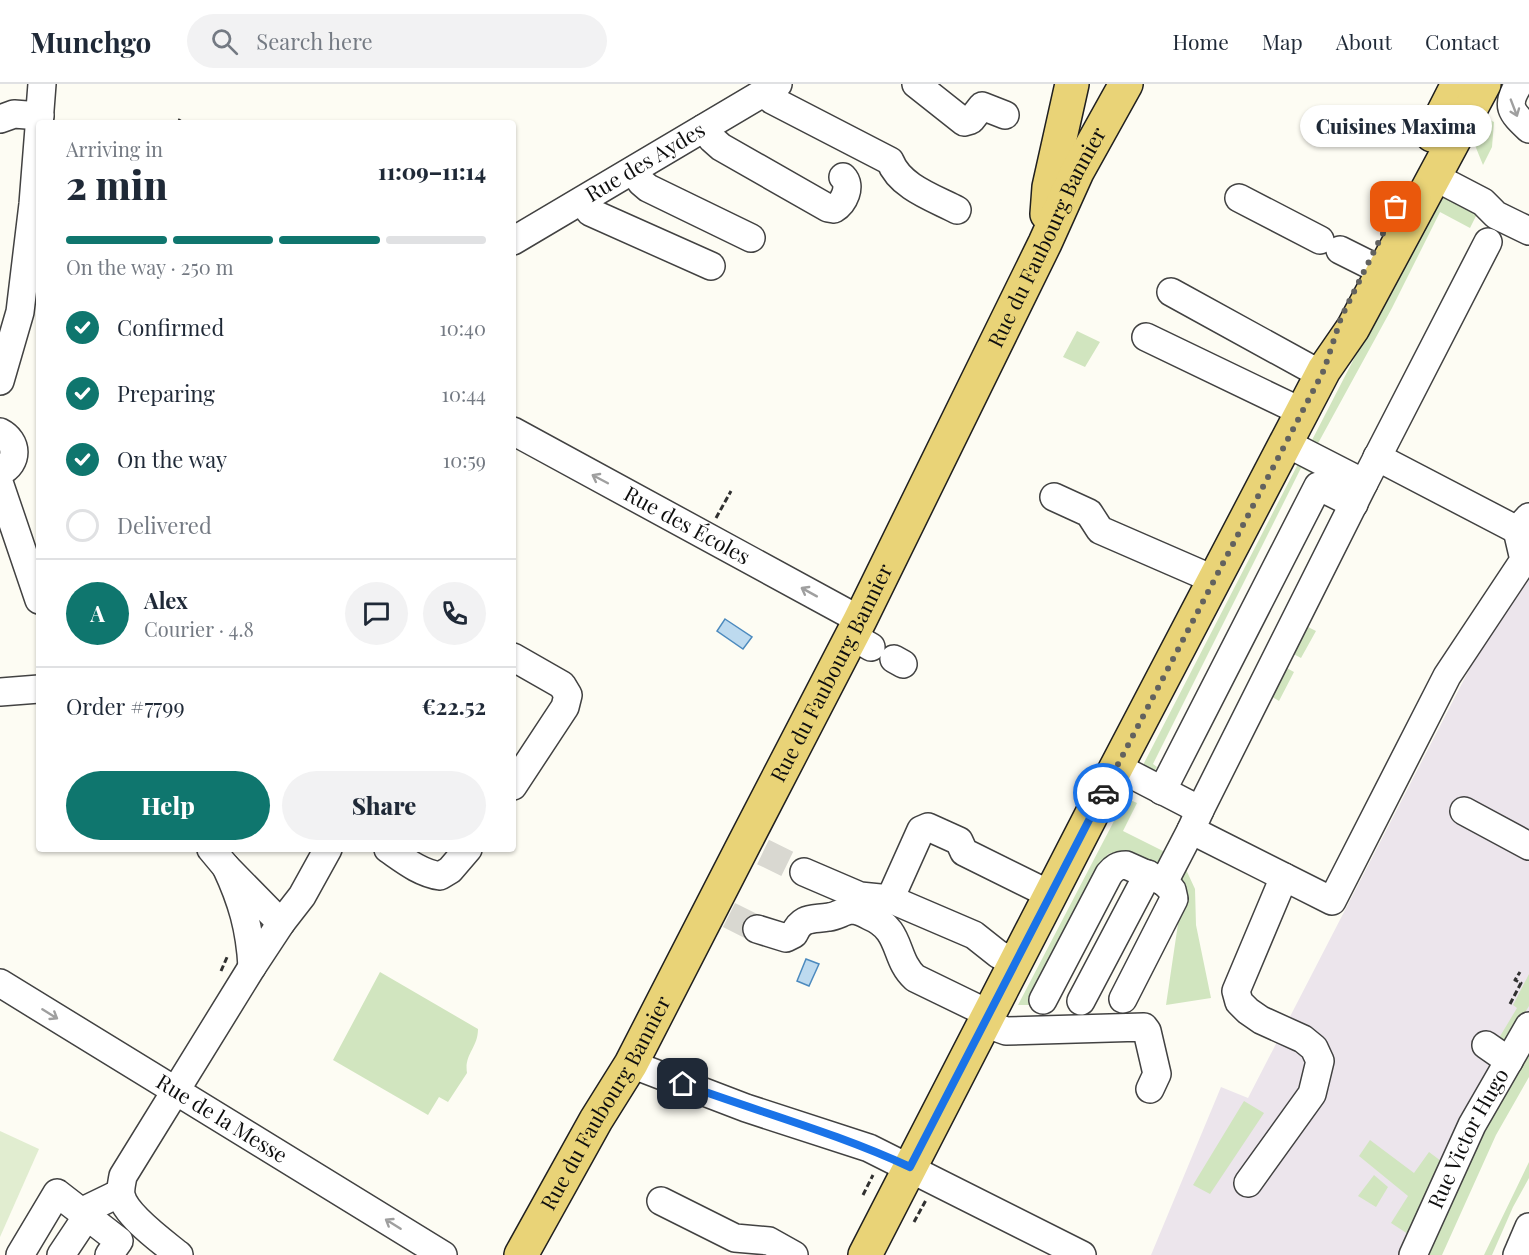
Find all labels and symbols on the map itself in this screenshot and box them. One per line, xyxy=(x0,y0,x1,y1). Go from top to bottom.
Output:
one-way arrow xyxy=(1510,98,1521,116)
callout: Cuisines Maxima xyxy=(1300,105,1492,147)
street label: Rue des Aydes xyxy=(580,115,709,207)
street label: Rue du Faubourg Bannier xyxy=(980,121,1112,351)
pin xyxy=(1370,181,1421,232)
one-way arrow xyxy=(592,473,610,484)
street label: Rue des Écoles xyxy=(620,478,756,570)
street label: Rue du Faubourg Bannier xyxy=(763,558,898,786)
one-way arrow xyxy=(800,586,818,597)
courier xyxy=(1073,763,1133,823)
street label: Rue du Faubourg Bannier xyxy=(533,990,676,1214)
one-way arrow xyxy=(41,1008,58,1020)
pin xyxy=(657,1058,708,1109)
street label: Rue Victor Hugo xyxy=(1420,1062,1514,1212)
street label: Rue de la Messe xyxy=(152,1067,293,1168)
one-way arrow xyxy=(385,1218,402,1230)

